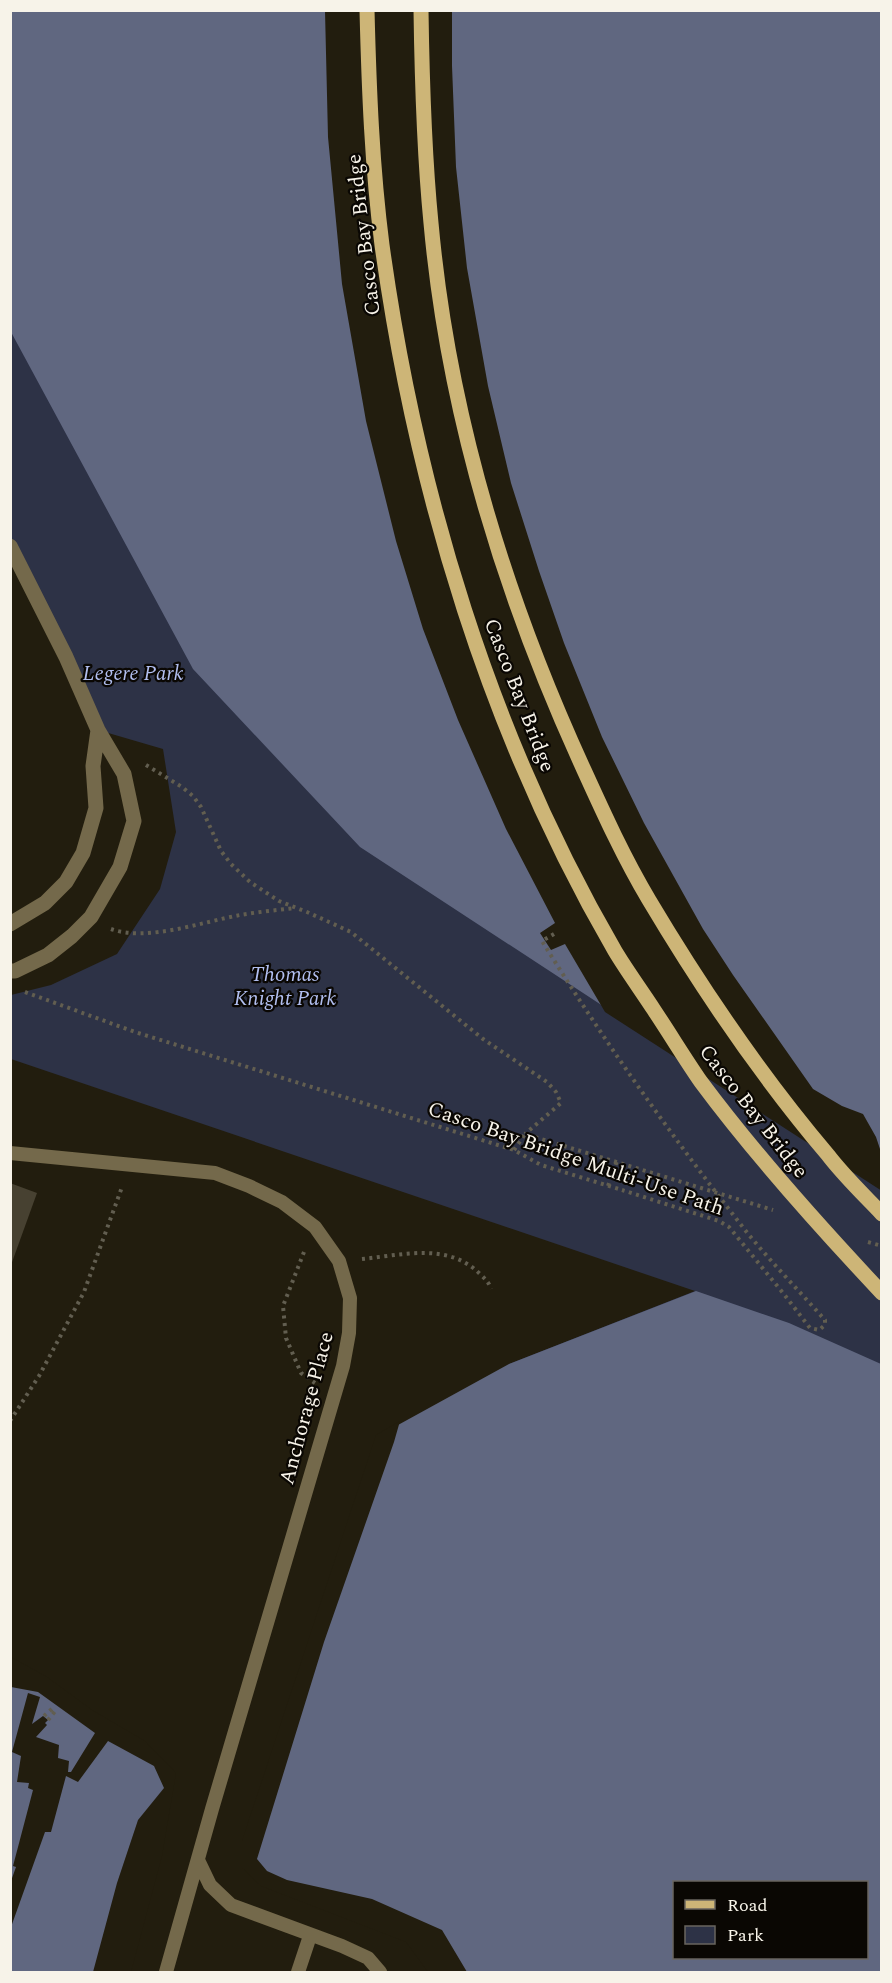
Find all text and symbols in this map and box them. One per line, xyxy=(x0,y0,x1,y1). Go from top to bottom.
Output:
street label: Casco Bay Bridge xyxy=(338,152,390,317)
street label: Casco Bay Bridge xyxy=(475,614,563,777)
park label: Legere Park xyxy=(82,658,184,690)
park label: Thomas Knight Park xyxy=(234,959,337,1015)
street label: Casco Bay Bridge xyxy=(691,1038,816,1185)
street label: Casco Bay Bridge Multi-Use Path xyxy=(423,1093,728,1225)
street label: Anchorage Place xyxy=(271,1328,343,1488)
legend xyxy=(673,1881,868,1959)
text: Road xyxy=(727,1892,768,1919)
text: Park xyxy=(727,1922,764,1949)

